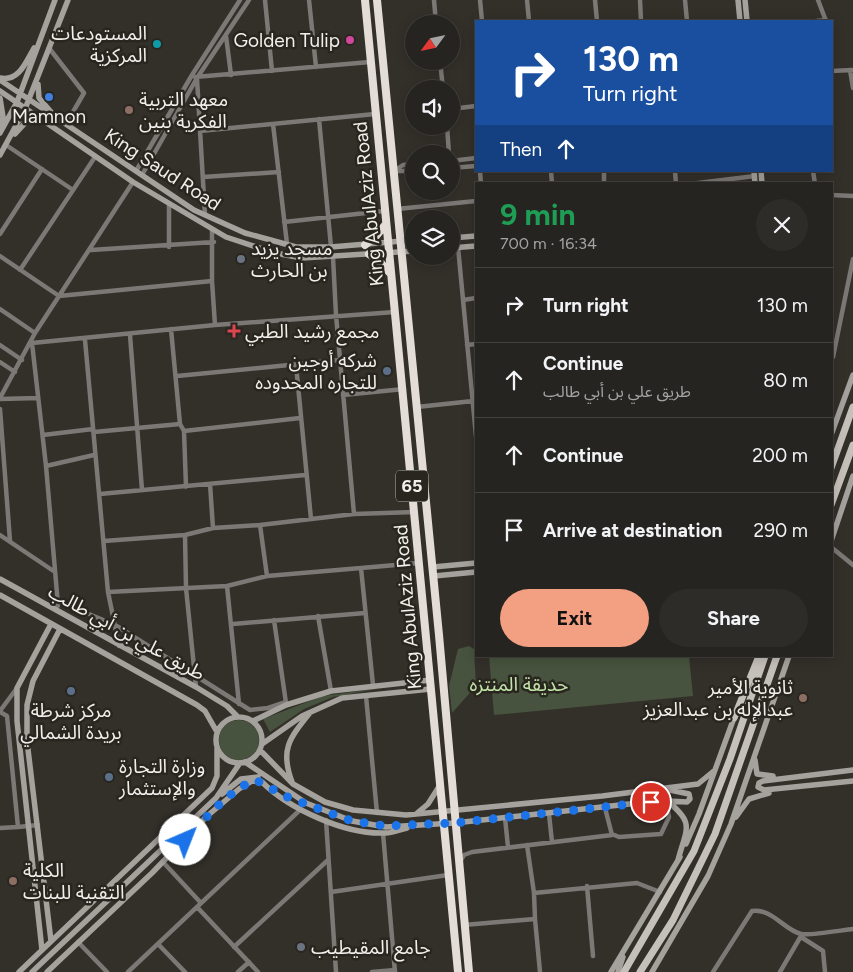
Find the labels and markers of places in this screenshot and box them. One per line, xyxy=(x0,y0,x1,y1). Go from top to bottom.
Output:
place label: المستودعات المركزية xyxy=(51,22,147,67)
place label: Golden Tulip xyxy=(234,29,340,52)
marker: Golden Tulip xyxy=(344,34,356,46)
marker: المستودعات المركزية xyxy=(151,38,163,50)
place label: معهد التربية الفكرية بنين xyxy=(139,88,228,133)
marker: Mamnon xyxy=(43,91,55,103)
marker: معهد التربية الفكرية بنين xyxy=(123,104,135,116)
place label: Mamnon xyxy=(12,105,86,128)
place label: مسجد يزيد بن الحارث xyxy=(251,237,332,282)
marker: مسجد يزيد بن الحارث xyxy=(235,253,247,265)
place label: مجمع رشيد الطبي xyxy=(245,320,379,346)
marker: مجمع رشيد الطبي xyxy=(227,324,241,338)
place label: شركه أوجين للتجاره المحدوده xyxy=(255,349,377,394)
marker: شركه أوجين للتجاره المحدوده xyxy=(381,365,393,377)
place label: ثانوية الأمير عبدالإله بن عبدالعزيز xyxy=(642,676,793,722)
marker: مركز شرطة بريدة الشمالي xyxy=(65,685,77,697)
marker: ثانوية الأمير عبدالإله بن عبدالعزيز xyxy=(797,692,809,704)
place label: مركز شرطة بريدة الشمالي xyxy=(20,699,122,747)
place label: وزارة التجارة والإستثمار xyxy=(118,755,205,801)
marker: وزارة التجارة والإستثمار xyxy=(103,771,115,783)
pin xyxy=(630,781,672,823)
place label: الكلية التقنية للبنات xyxy=(23,859,125,904)
marker: الكلية التقنية للبنات xyxy=(7,875,19,887)
place label: جامع المقيطيب xyxy=(311,936,431,962)
marker: جامع المقيطيب xyxy=(295,941,307,953)

